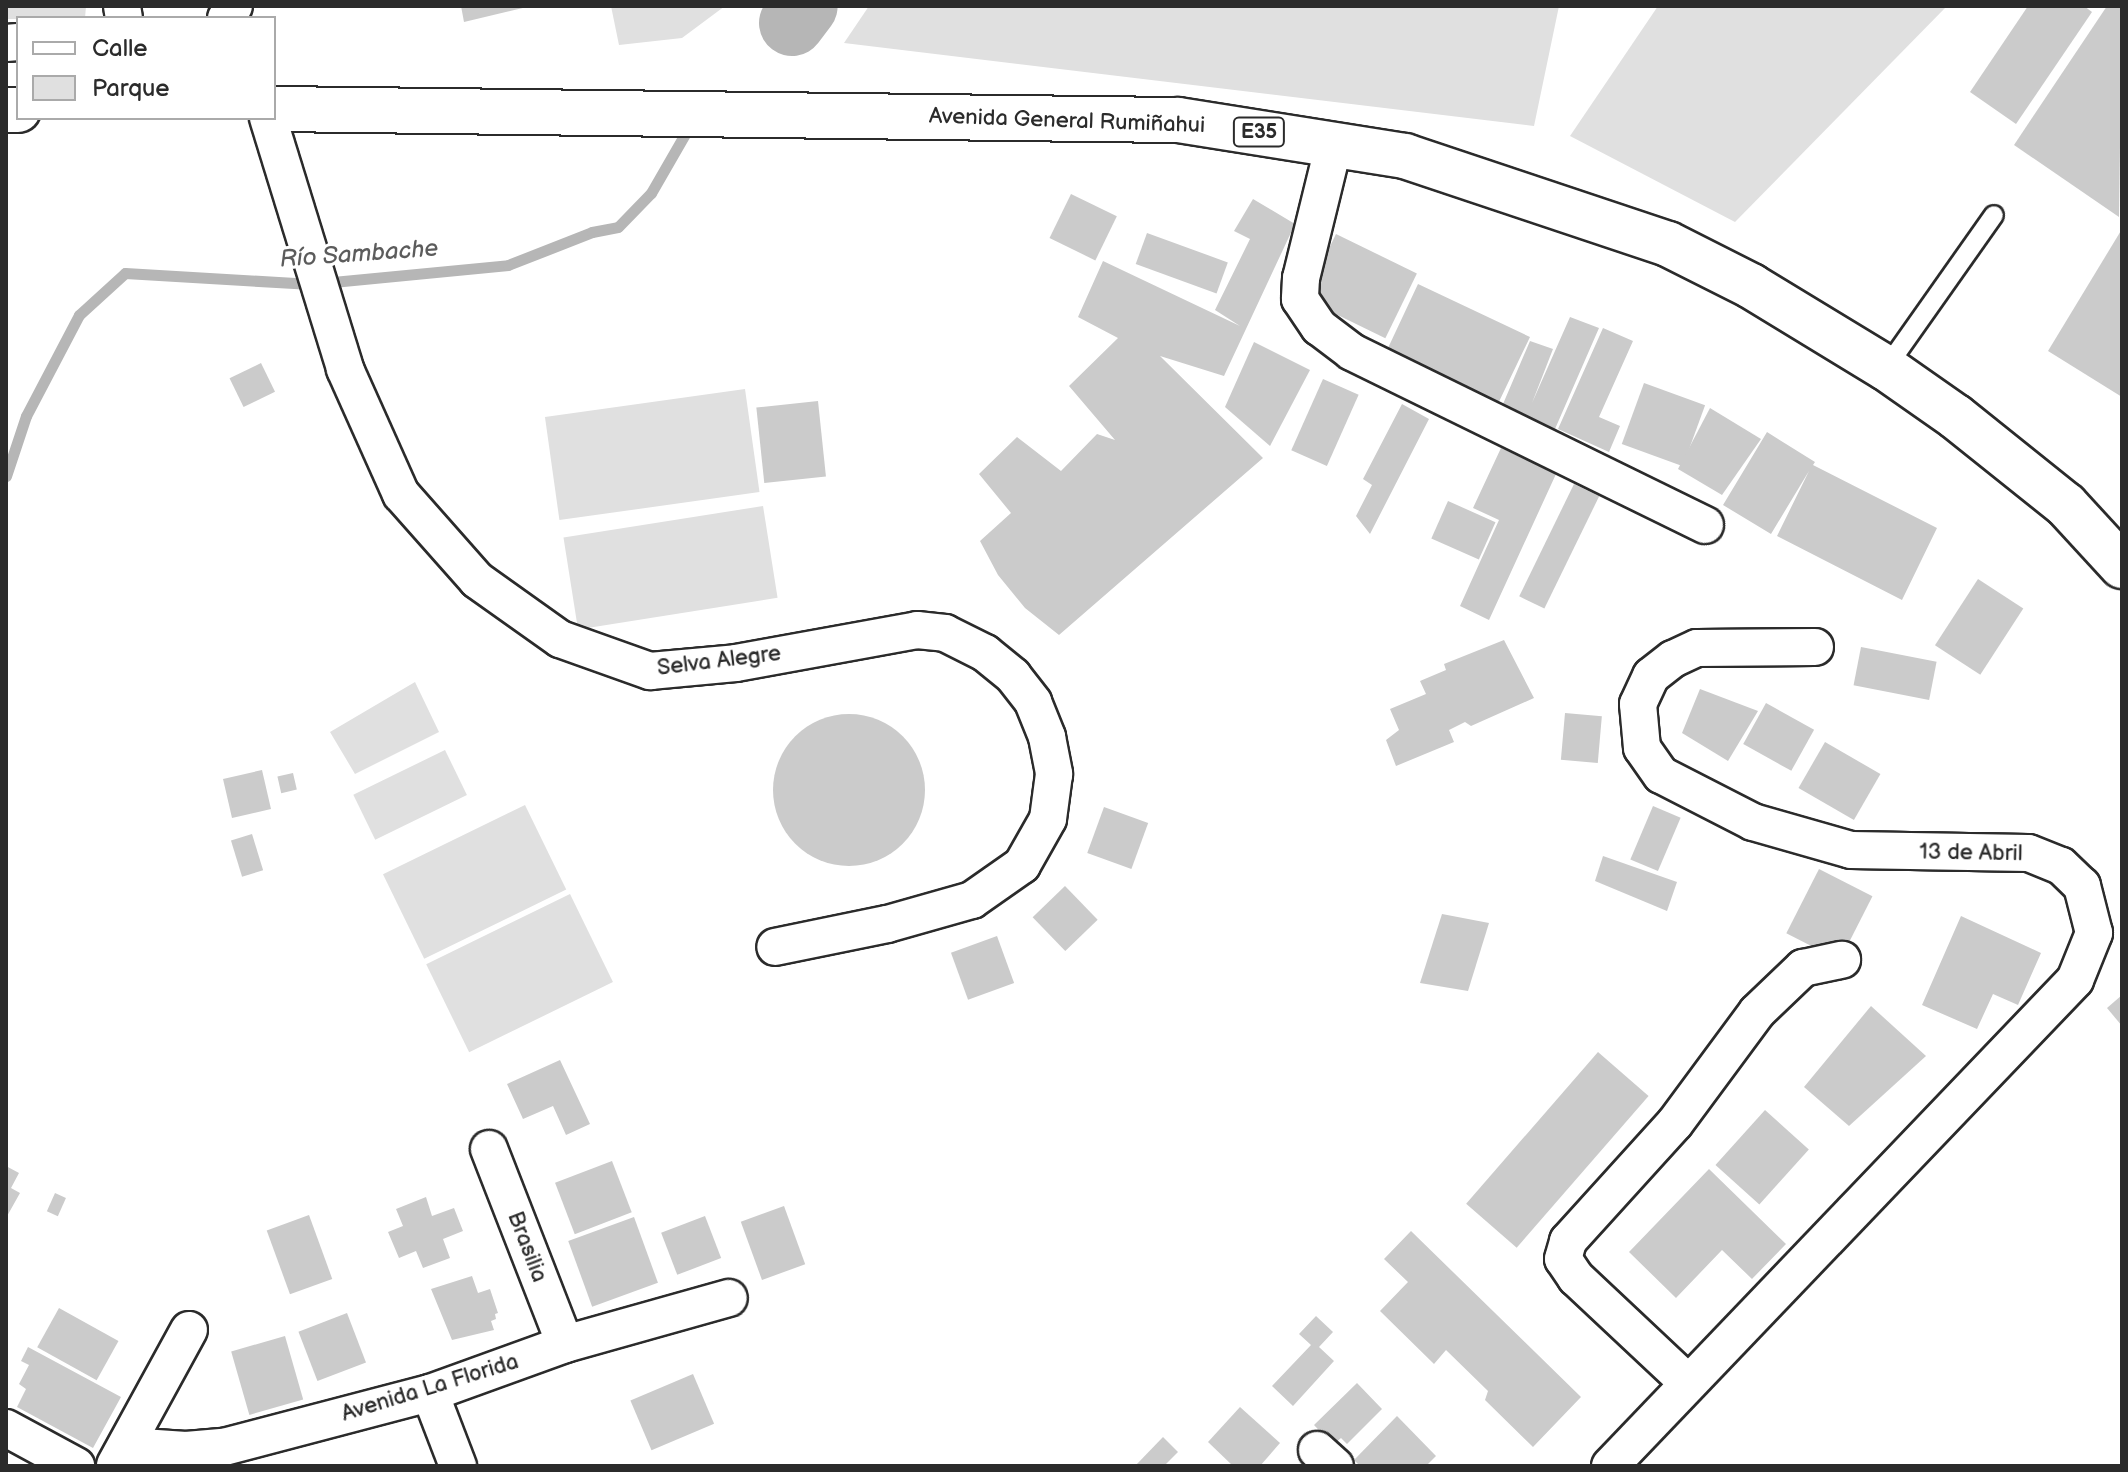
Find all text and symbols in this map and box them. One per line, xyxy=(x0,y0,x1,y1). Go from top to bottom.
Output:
legend xyxy=(16,16,276,120)
text: Calle xyxy=(92,34,147,63)
text: Parque xyxy=(92,74,170,103)
street label: Avenida General Rumiñahui xyxy=(929,103,1205,139)
road number: E35 xyxy=(1231,116,1287,148)
water label: Río Sambache xyxy=(278,234,440,274)
street label: Selva Alegre xyxy=(656,640,782,682)
street label: 13 de Abril xyxy=(1919,839,2023,867)
street label: Brasilia xyxy=(501,1208,553,1286)
street label: Avenida La Florida xyxy=(338,1349,522,1427)

